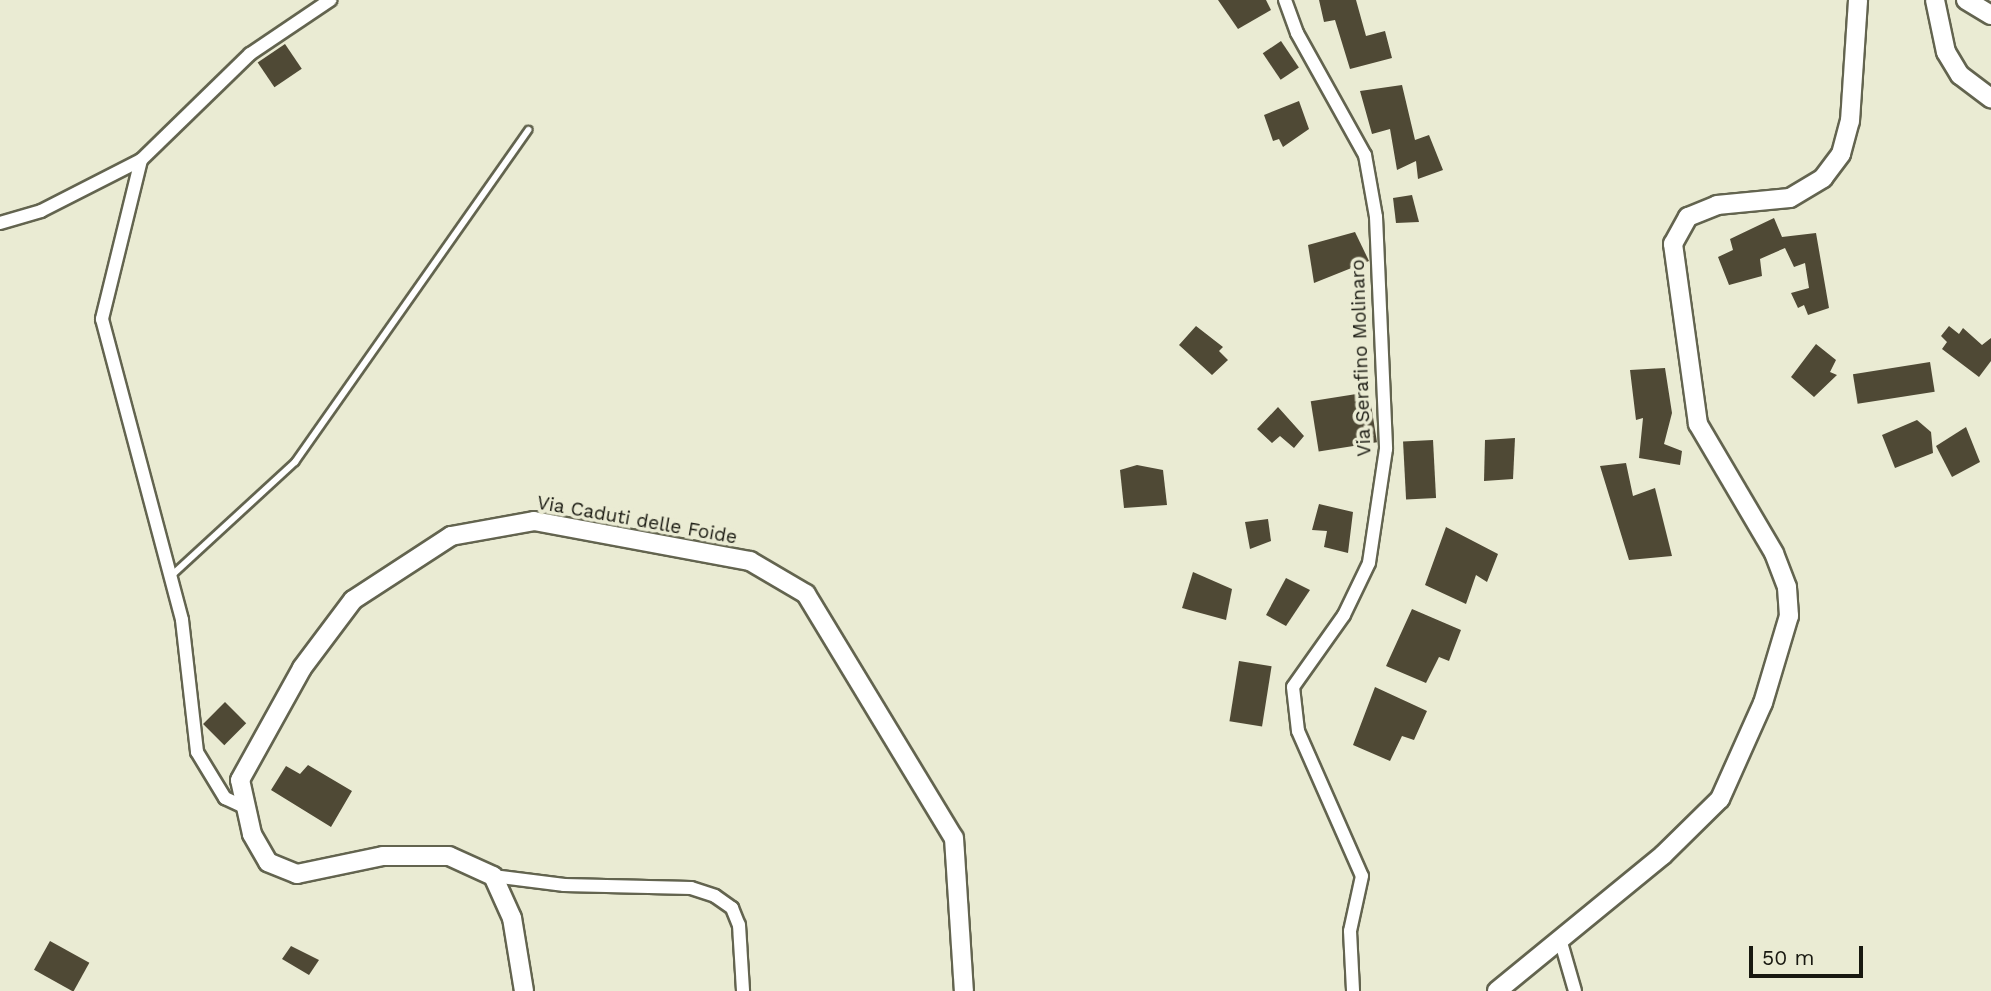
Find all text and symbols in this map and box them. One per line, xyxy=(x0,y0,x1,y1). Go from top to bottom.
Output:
street label: Via Serafino Molinaro xyxy=(1346,259,1376,457)
street label: Via Caduti delle Foide xyxy=(535,491,739,549)
scale bar xyxy=(1753,932,1867,976)
text: 50 m xyxy=(1762,945,1814,970)

